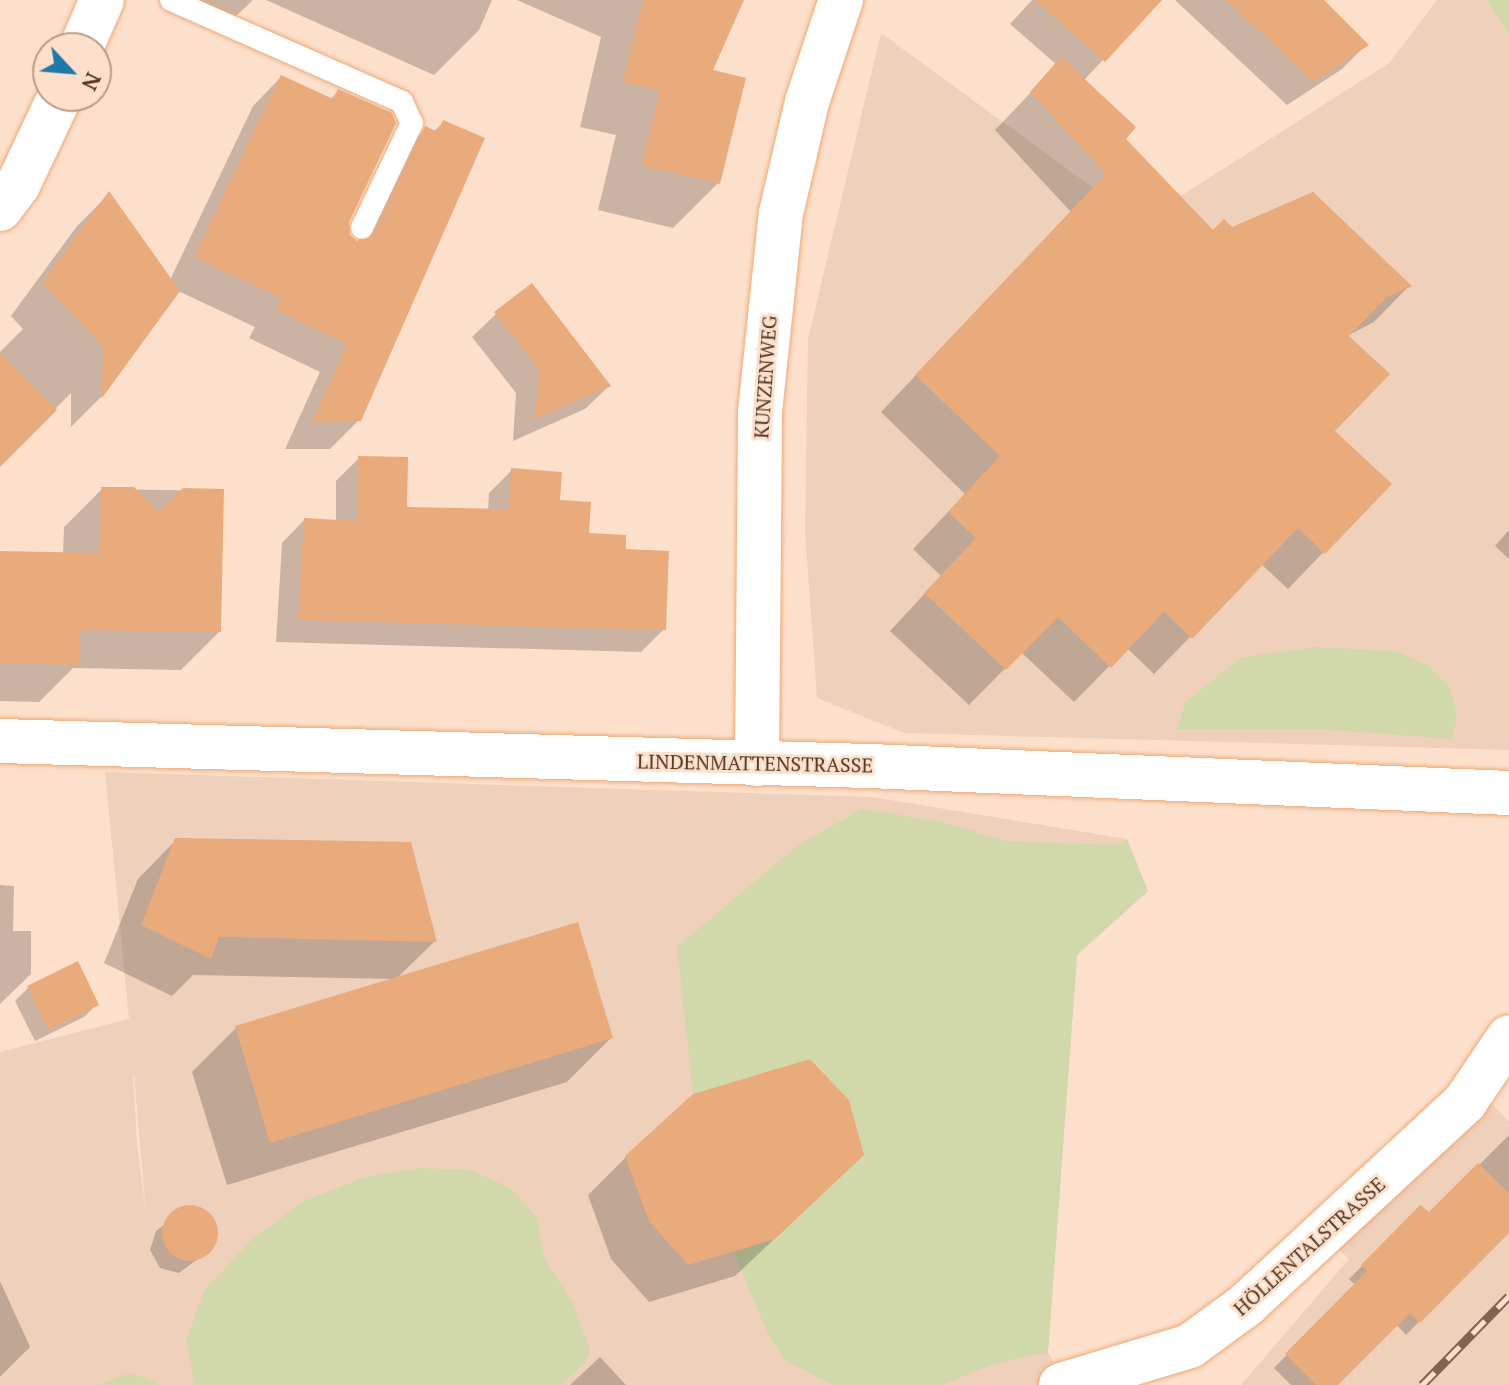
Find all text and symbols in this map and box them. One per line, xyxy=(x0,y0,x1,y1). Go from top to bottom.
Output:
north arrow xyxy=(32,32,112,112)
text: N xyxy=(76,68,109,96)
street label: KUNZENWEG xyxy=(749,315,781,439)
street label: LINDENMATTENSTRASSE xyxy=(637,749,873,777)
street label: HÖLLENTALSTRASSE xyxy=(1228,1172,1390,1320)

